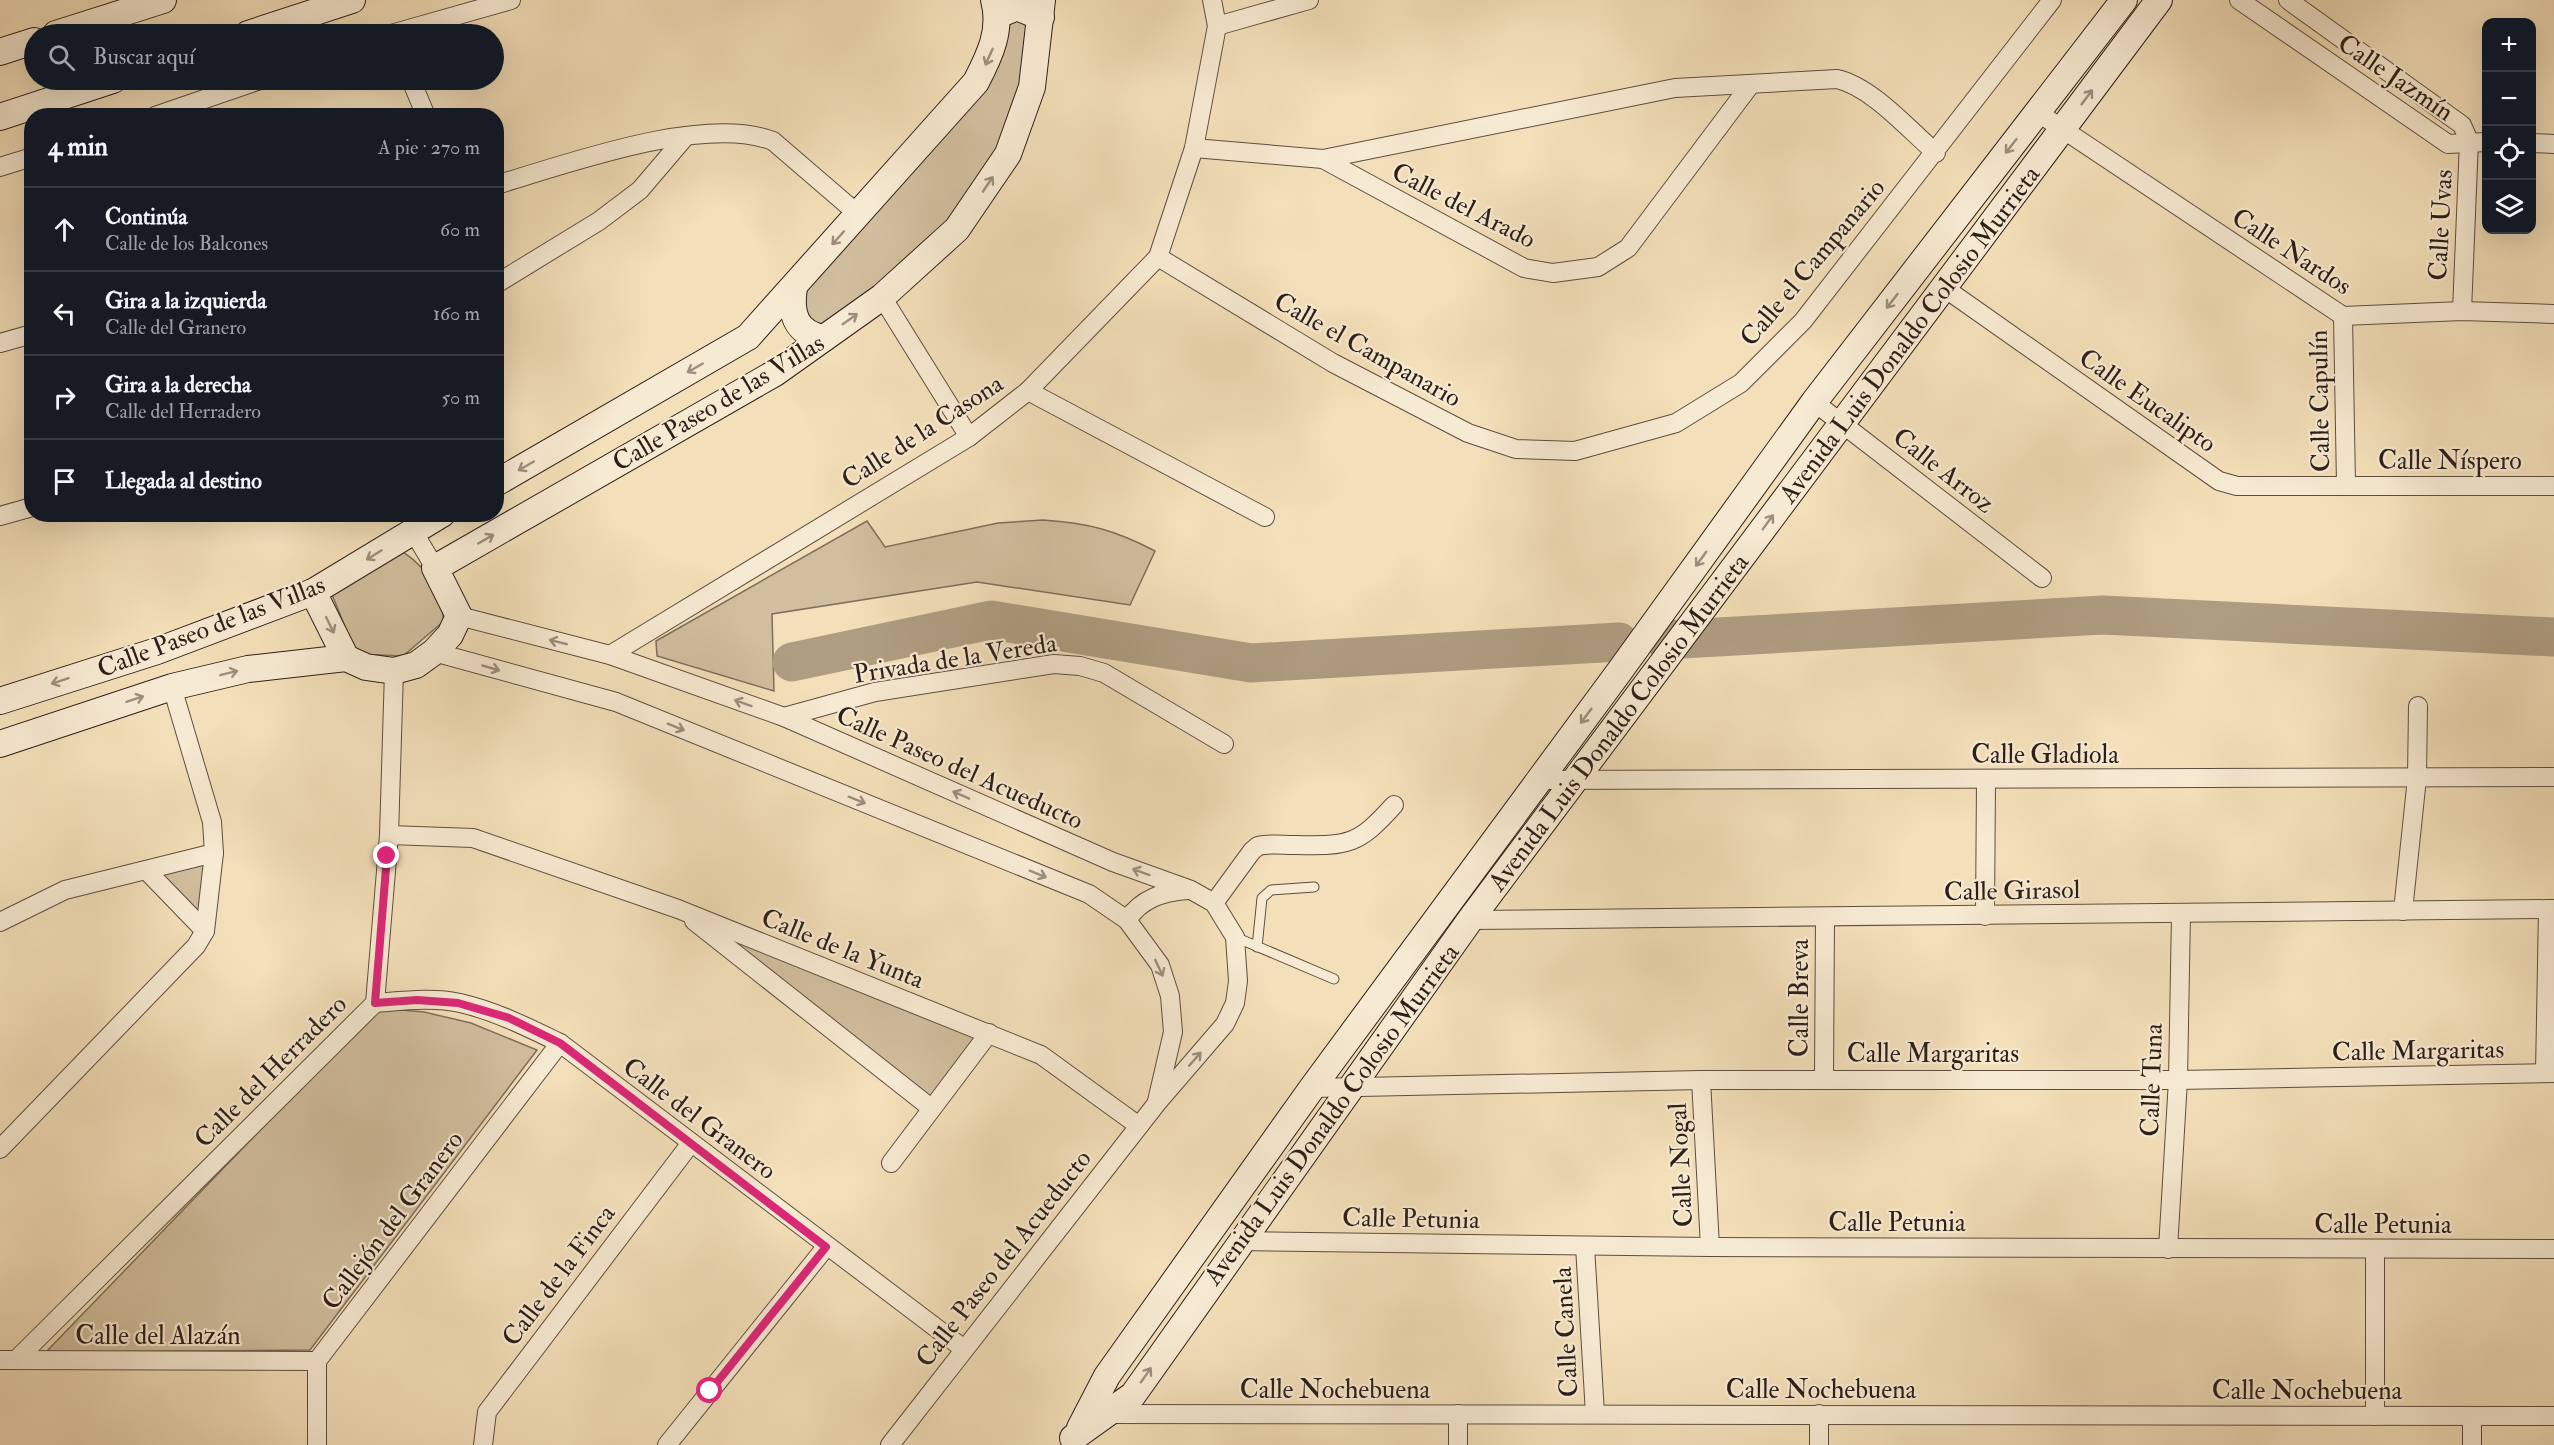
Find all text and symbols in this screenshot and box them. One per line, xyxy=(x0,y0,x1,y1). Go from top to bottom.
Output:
map controls xyxy=(2482,18,2536,234)
button: + xyxy=(2482,18,2536,72)
search box xyxy=(24,24,504,90)
street label: Calle Jazmín xyxy=(2331,27,2459,128)
icon: search xyxy=(45,41,78,74)
text: Buscar aquí xyxy=(93,43,195,71)
one-way arrow xyxy=(982,47,994,65)
button: − xyxy=(2482,72,2536,126)
one-way arrow xyxy=(2081,90,2093,106)
button: locate xyxy=(2482,126,2536,180)
text: 4 min xyxy=(48,131,108,163)
text: A pie · 270 m xyxy=(378,135,480,160)
one-way arrow xyxy=(2005,138,2018,154)
street label: Calle del Arado xyxy=(1386,156,1541,256)
street label: Avenida Luis Donaldo Colosio Murrieta xyxy=(1772,159,2047,510)
street label: Calle Uvas xyxy=(2422,169,2460,282)
street label: Calle el Campanario xyxy=(1733,172,1893,354)
one-way arrow xyxy=(982,176,994,192)
button: layers xyxy=(2482,180,2536,234)
street label: Calle Nardos xyxy=(2226,201,2357,302)
text: Continúa xyxy=(105,203,188,231)
icon: ahead xyxy=(48,213,81,246)
text: 60 m xyxy=(440,217,480,242)
one-way arrow xyxy=(831,230,845,245)
text: Calle de los Balcones xyxy=(105,231,268,256)
street label: Calle el Campanario xyxy=(1268,285,1467,415)
text: Gira a la izquierda xyxy=(105,287,266,315)
one-way arrow xyxy=(1886,292,1898,308)
icon: left xyxy=(48,297,81,330)
text: 160 m xyxy=(433,301,480,326)
one-way arrow xyxy=(841,313,858,325)
text: Calle del Granero xyxy=(105,315,246,340)
street label: Calle Paseo de las Villas xyxy=(607,327,830,479)
street label: Calle Capulín xyxy=(2303,330,2338,472)
street label: Calle Eucalipto xyxy=(2072,342,2222,461)
one-way arrow xyxy=(687,362,704,374)
street label: Calle de la Casona xyxy=(836,368,1010,496)
text: Gira a la derecha xyxy=(105,371,251,399)
icon: right xyxy=(48,381,81,414)
text: 50 m xyxy=(441,385,480,410)
text: Calle del Herradero xyxy=(105,399,261,424)
street label: Calle Arroz xyxy=(1886,421,2001,521)
street label: Calle Níspero xyxy=(2378,445,2522,478)
one-way arrow xyxy=(518,460,535,472)
icon: arrive xyxy=(48,465,81,498)
text: Llegada al destino xyxy=(105,467,262,495)
one-way arrow xyxy=(1762,514,1774,530)
one-way arrow xyxy=(477,533,494,545)
street label: Avenida Luis Donaldo Colosio Murrieta xyxy=(1481,547,1756,898)
one-way arrow xyxy=(366,550,383,562)
one-way arrow xyxy=(1695,550,1707,566)
street label: Calle Paseo de las Villas xyxy=(93,569,330,685)
one-way arrow xyxy=(324,616,336,634)
street label: Privada de la Vereda xyxy=(851,627,1059,691)
one-way arrow xyxy=(549,635,568,647)
one-way arrow xyxy=(481,662,500,674)
one-way arrow xyxy=(219,667,238,679)
one-way arrow xyxy=(51,677,70,688)
one-way arrow xyxy=(125,693,144,704)
one-way arrow xyxy=(735,696,753,707)
street label: Calle Paseo del Acueducto xyxy=(831,699,1088,837)
one-way arrow xyxy=(1580,708,1593,724)
one-way arrow xyxy=(666,722,685,733)
street label: Calle Gladiola xyxy=(1971,739,2119,771)
one-way arrow xyxy=(953,789,971,801)
one-way arrow xyxy=(847,795,866,806)
route end xyxy=(373,842,399,868)
one-way arrow xyxy=(1132,866,1151,877)
one-way arrow xyxy=(1028,869,1046,880)
street label: Calle Girasol xyxy=(1944,874,2081,908)
street label: Calle de la Yunta xyxy=(757,902,929,996)
street label: Avenida Luis Donaldo Colosio Murrieta xyxy=(1197,937,1467,1292)
street label: Calle Breva xyxy=(1784,939,1816,1057)
one-way arrow xyxy=(1154,959,1166,977)
street label: Calle del Herradero xyxy=(188,989,354,1155)
street label: Calle Tuna xyxy=(2134,1023,2170,1137)
street label: Calle Margaritas xyxy=(2332,1033,2505,1069)
street label: Calle Margaritas xyxy=(1847,1038,2019,1070)
street label: Calle del Granero xyxy=(616,1051,782,1187)
one-way arrow xyxy=(1188,1052,1202,1067)
street label: Calle Nogal xyxy=(1662,1102,1700,1228)
street label: Callejón del Granero xyxy=(315,1125,470,1316)
street label: Calle Paseo del Acueducto xyxy=(909,1144,1099,1374)
street label: Calle de la Finca xyxy=(495,1198,623,1353)
street label: Calle Petunia xyxy=(1342,1202,1480,1236)
street label: Calle Petunia xyxy=(1828,1207,1966,1239)
street label: Calle Petunia xyxy=(2314,1209,2452,1241)
street label: Calle Canela xyxy=(1547,1266,1585,1398)
street label: Calle del Alazán xyxy=(75,1320,241,1352)
one-way arrow xyxy=(1140,1367,1152,1384)
street label: Calle Nochebuena xyxy=(1240,1374,1431,1406)
street label: Calle Nochebuena xyxy=(1726,1374,1917,1406)
street label: Calle Nochebuena xyxy=(2212,1375,2403,1407)
route start xyxy=(696,1377,722,1403)

